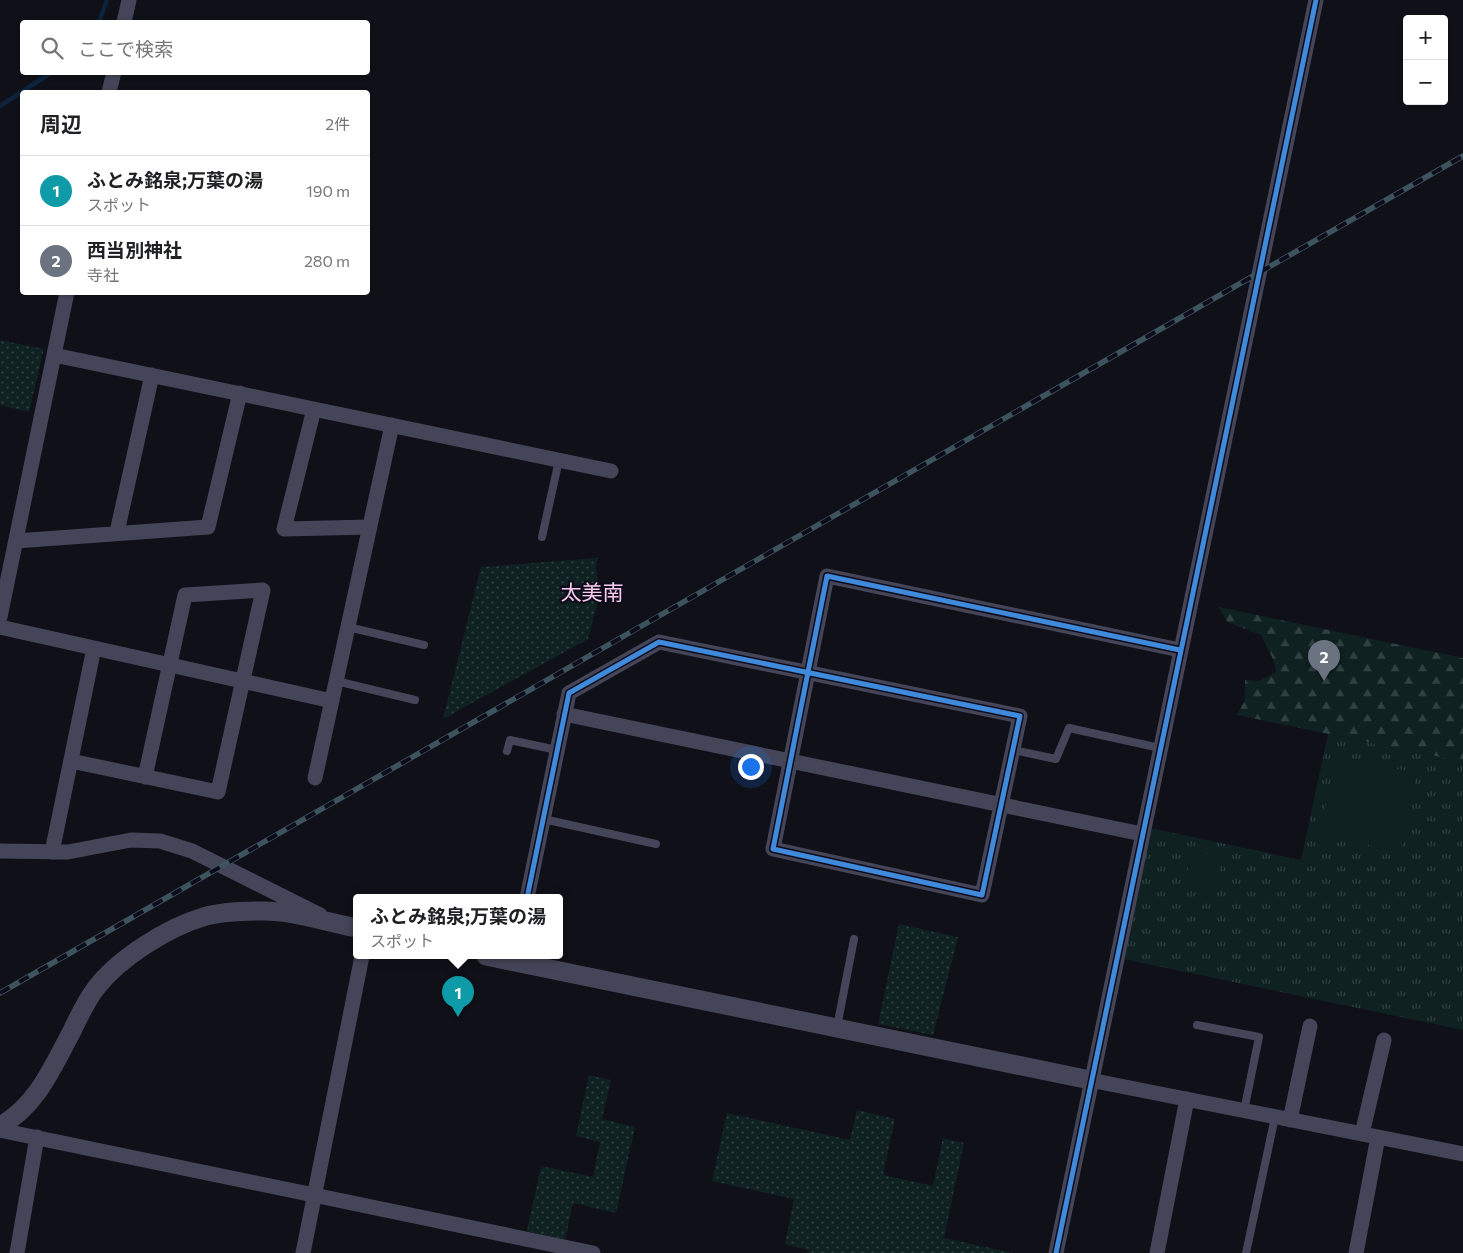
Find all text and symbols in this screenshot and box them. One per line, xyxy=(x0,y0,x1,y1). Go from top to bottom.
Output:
map controls xyxy=(1403,15,1448,105)
button: + xyxy=(1403,15,1448,60)
search box xyxy=(20,20,370,75)
icon: search xyxy=(38,34,66,62)
text: ここで検索 xyxy=(78,37,173,60)
button: − xyxy=(1403,60,1448,105)
text: 周辺 xyxy=(40,111,82,136)
text: 2件 xyxy=(325,114,350,133)
text: ふとみ銘泉;万葉の湯 xyxy=(87,168,263,191)
text: 1 xyxy=(52,181,60,200)
text: 190 m xyxy=(306,181,350,200)
text: スポット xyxy=(87,195,151,214)
text: 西当別神社 xyxy=(87,238,182,261)
text: 2 xyxy=(51,251,61,270)
text: 280 m xyxy=(304,251,350,270)
text: 寺社 xyxy=(87,265,119,284)
district label: 太美南 xyxy=(561,579,624,604)
pin: 2 xyxy=(1308,640,1340,681)
your location xyxy=(738,754,764,780)
popup xyxy=(353,894,563,959)
text: ふとみ銘泉;万葉の湯 xyxy=(370,904,546,927)
text: スポット xyxy=(370,931,434,950)
pin: 1 xyxy=(442,976,474,1017)

